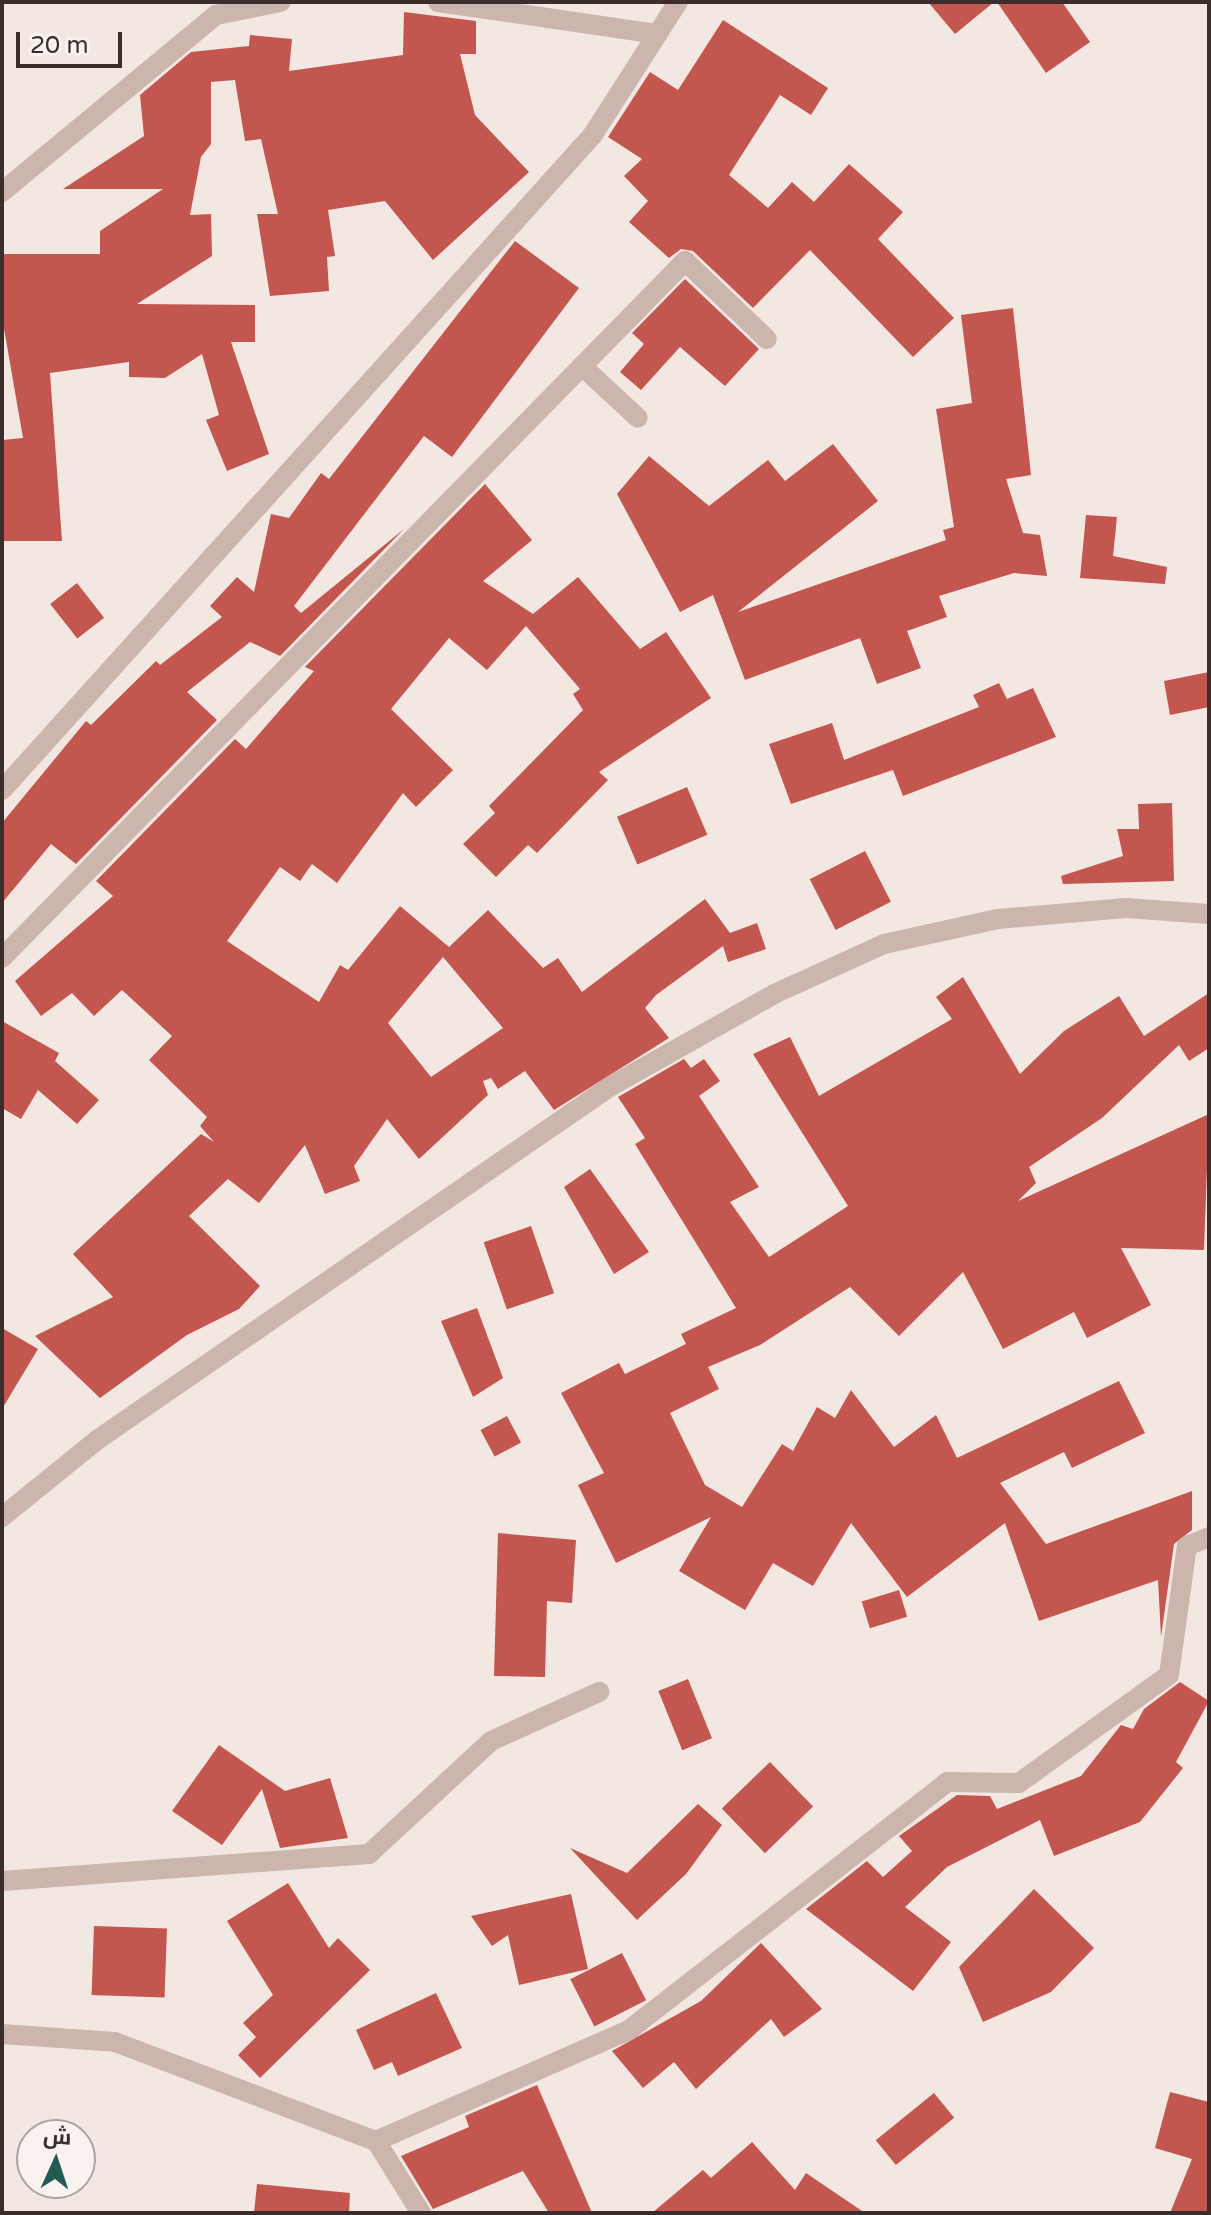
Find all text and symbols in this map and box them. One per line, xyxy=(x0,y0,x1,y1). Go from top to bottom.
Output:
scale bar xyxy=(20,16,126,66)
text: 20 m xyxy=(30,31,88,60)
north arrow xyxy=(16,2119,96,2199)
text: ش xyxy=(42,2123,72,2151)

